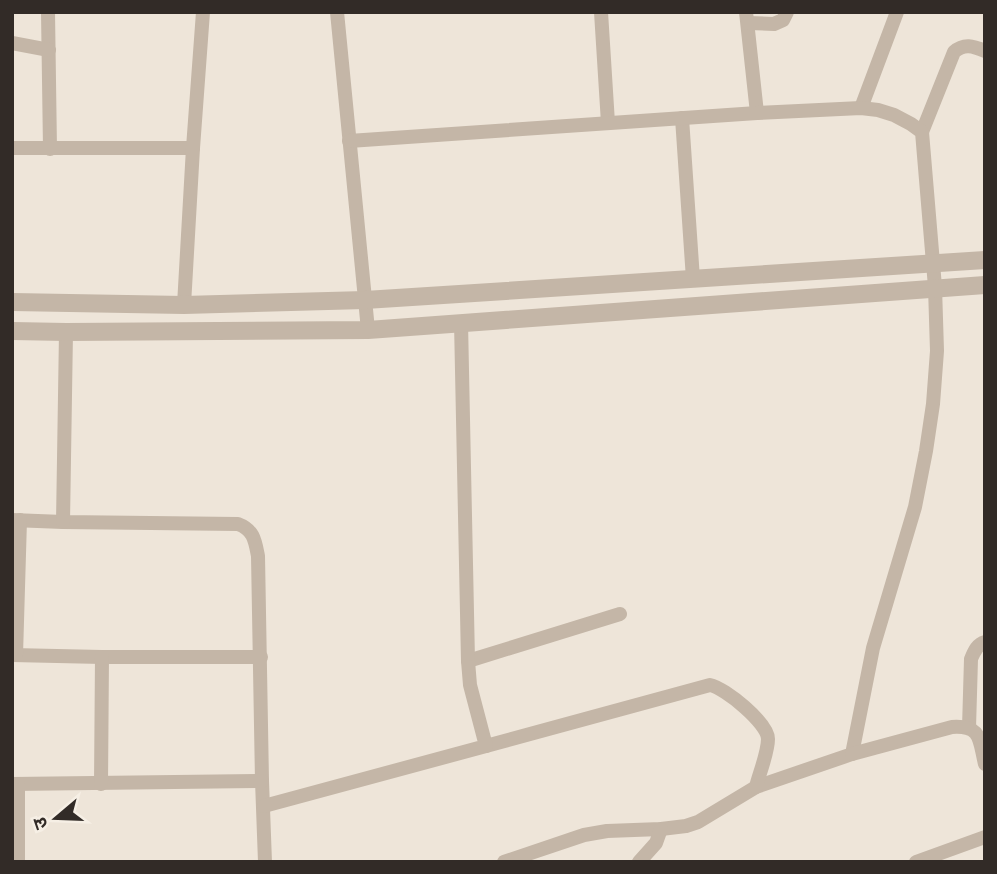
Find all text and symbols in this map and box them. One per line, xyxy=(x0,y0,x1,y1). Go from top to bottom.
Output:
north arrow xyxy=(21,783,91,853)
text: उ xyxy=(28,814,53,832)

